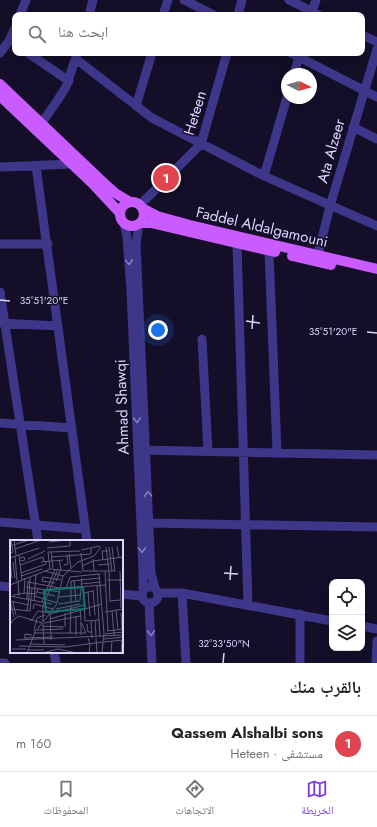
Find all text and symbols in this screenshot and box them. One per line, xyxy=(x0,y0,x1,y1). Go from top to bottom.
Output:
search box xyxy=(12,12,365,56)
text: ابحث هنا xyxy=(58,21,108,43)
icon: search xyxy=(26,23,48,45)
north arrow xyxy=(281,68,317,104)
street label: Heteen xyxy=(178,88,212,138)
street label: Ata Alzeer xyxy=(311,116,351,186)
pin: 1 xyxy=(153,163,179,193)
street label: Faddel Aldalgamouni xyxy=(194,201,330,253)
one-way arrow xyxy=(125,259,134,265)
text: 35°51'20"E xyxy=(20,293,68,308)
your location xyxy=(148,320,168,340)
text: 35°51'20"E xyxy=(309,324,357,339)
street label: Ahmad Shawqi xyxy=(109,359,135,455)
one-way arrow xyxy=(133,417,141,423)
one-way arrow xyxy=(144,491,152,497)
inset map xyxy=(10,540,123,653)
one-way arrow xyxy=(138,547,147,553)
map controls xyxy=(329,579,365,651)
button: locate xyxy=(329,579,365,615)
button: layers xyxy=(329,615,365,651)
one-way arrow xyxy=(146,630,155,636)
text: 32°33'50"N xyxy=(198,636,250,651)
text: بالقرب منك xyxy=(290,675,361,699)
text: Qassem Alshalbi sons xyxy=(171,722,323,744)
text: 160 m xyxy=(16,734,51,753)
text: 1 xyxy=(345,734,351,753)
text: مستشفى · Heteen xyxy=(230,744,323,763)
tab: المحفوظات xyxy=(43,778,88,821)
tab: الاتجاهات xyxy=(175,778,214,821)
tab: الخريطة xyxy=(301,778,334,821)

